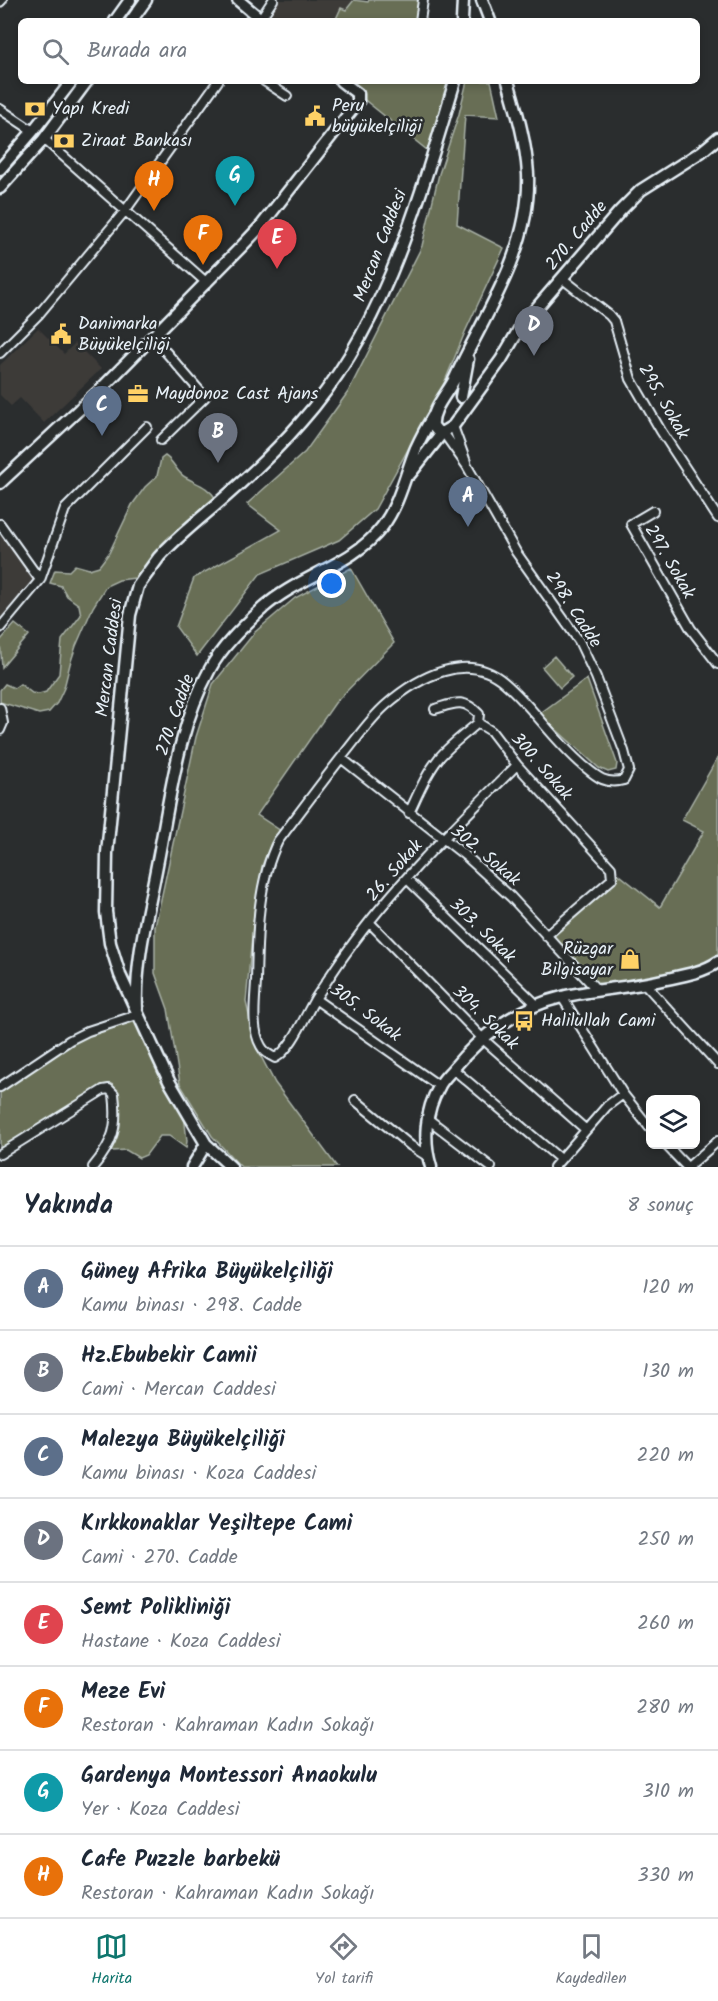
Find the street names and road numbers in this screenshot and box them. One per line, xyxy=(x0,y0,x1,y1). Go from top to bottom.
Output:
street label: Mercan Caddesi xyxy=(346,185,416,307)
street label: 270. Cadde xyxy=(539,194,615,278)
street label: 295. Sokak xyxy=(630,359,697,446)
street label: 297. Sokak xyxy=(636,519,702,605)
street label: 298. Cadde xyxy=(537,566,609,654)
street label: Mercan Caddesi xyxy=(88,597,132,719)
street label: 270. Cadde xyxy=(149,670,203,760)
street label: 300. Sokak xyxy=(503,726,579,808)
street label: 302. Sokak xyxy=(443,818,527,895)
street label: 26. Sokak xyxy=(359,833,431,909)
street label: 303. Sokak xyxy=(442,891,523,971)
street label: 305. Sokak xyxy=(323,976,407,1050)
street label: 304. Sokak xyxy=(445,978,526,1058)

